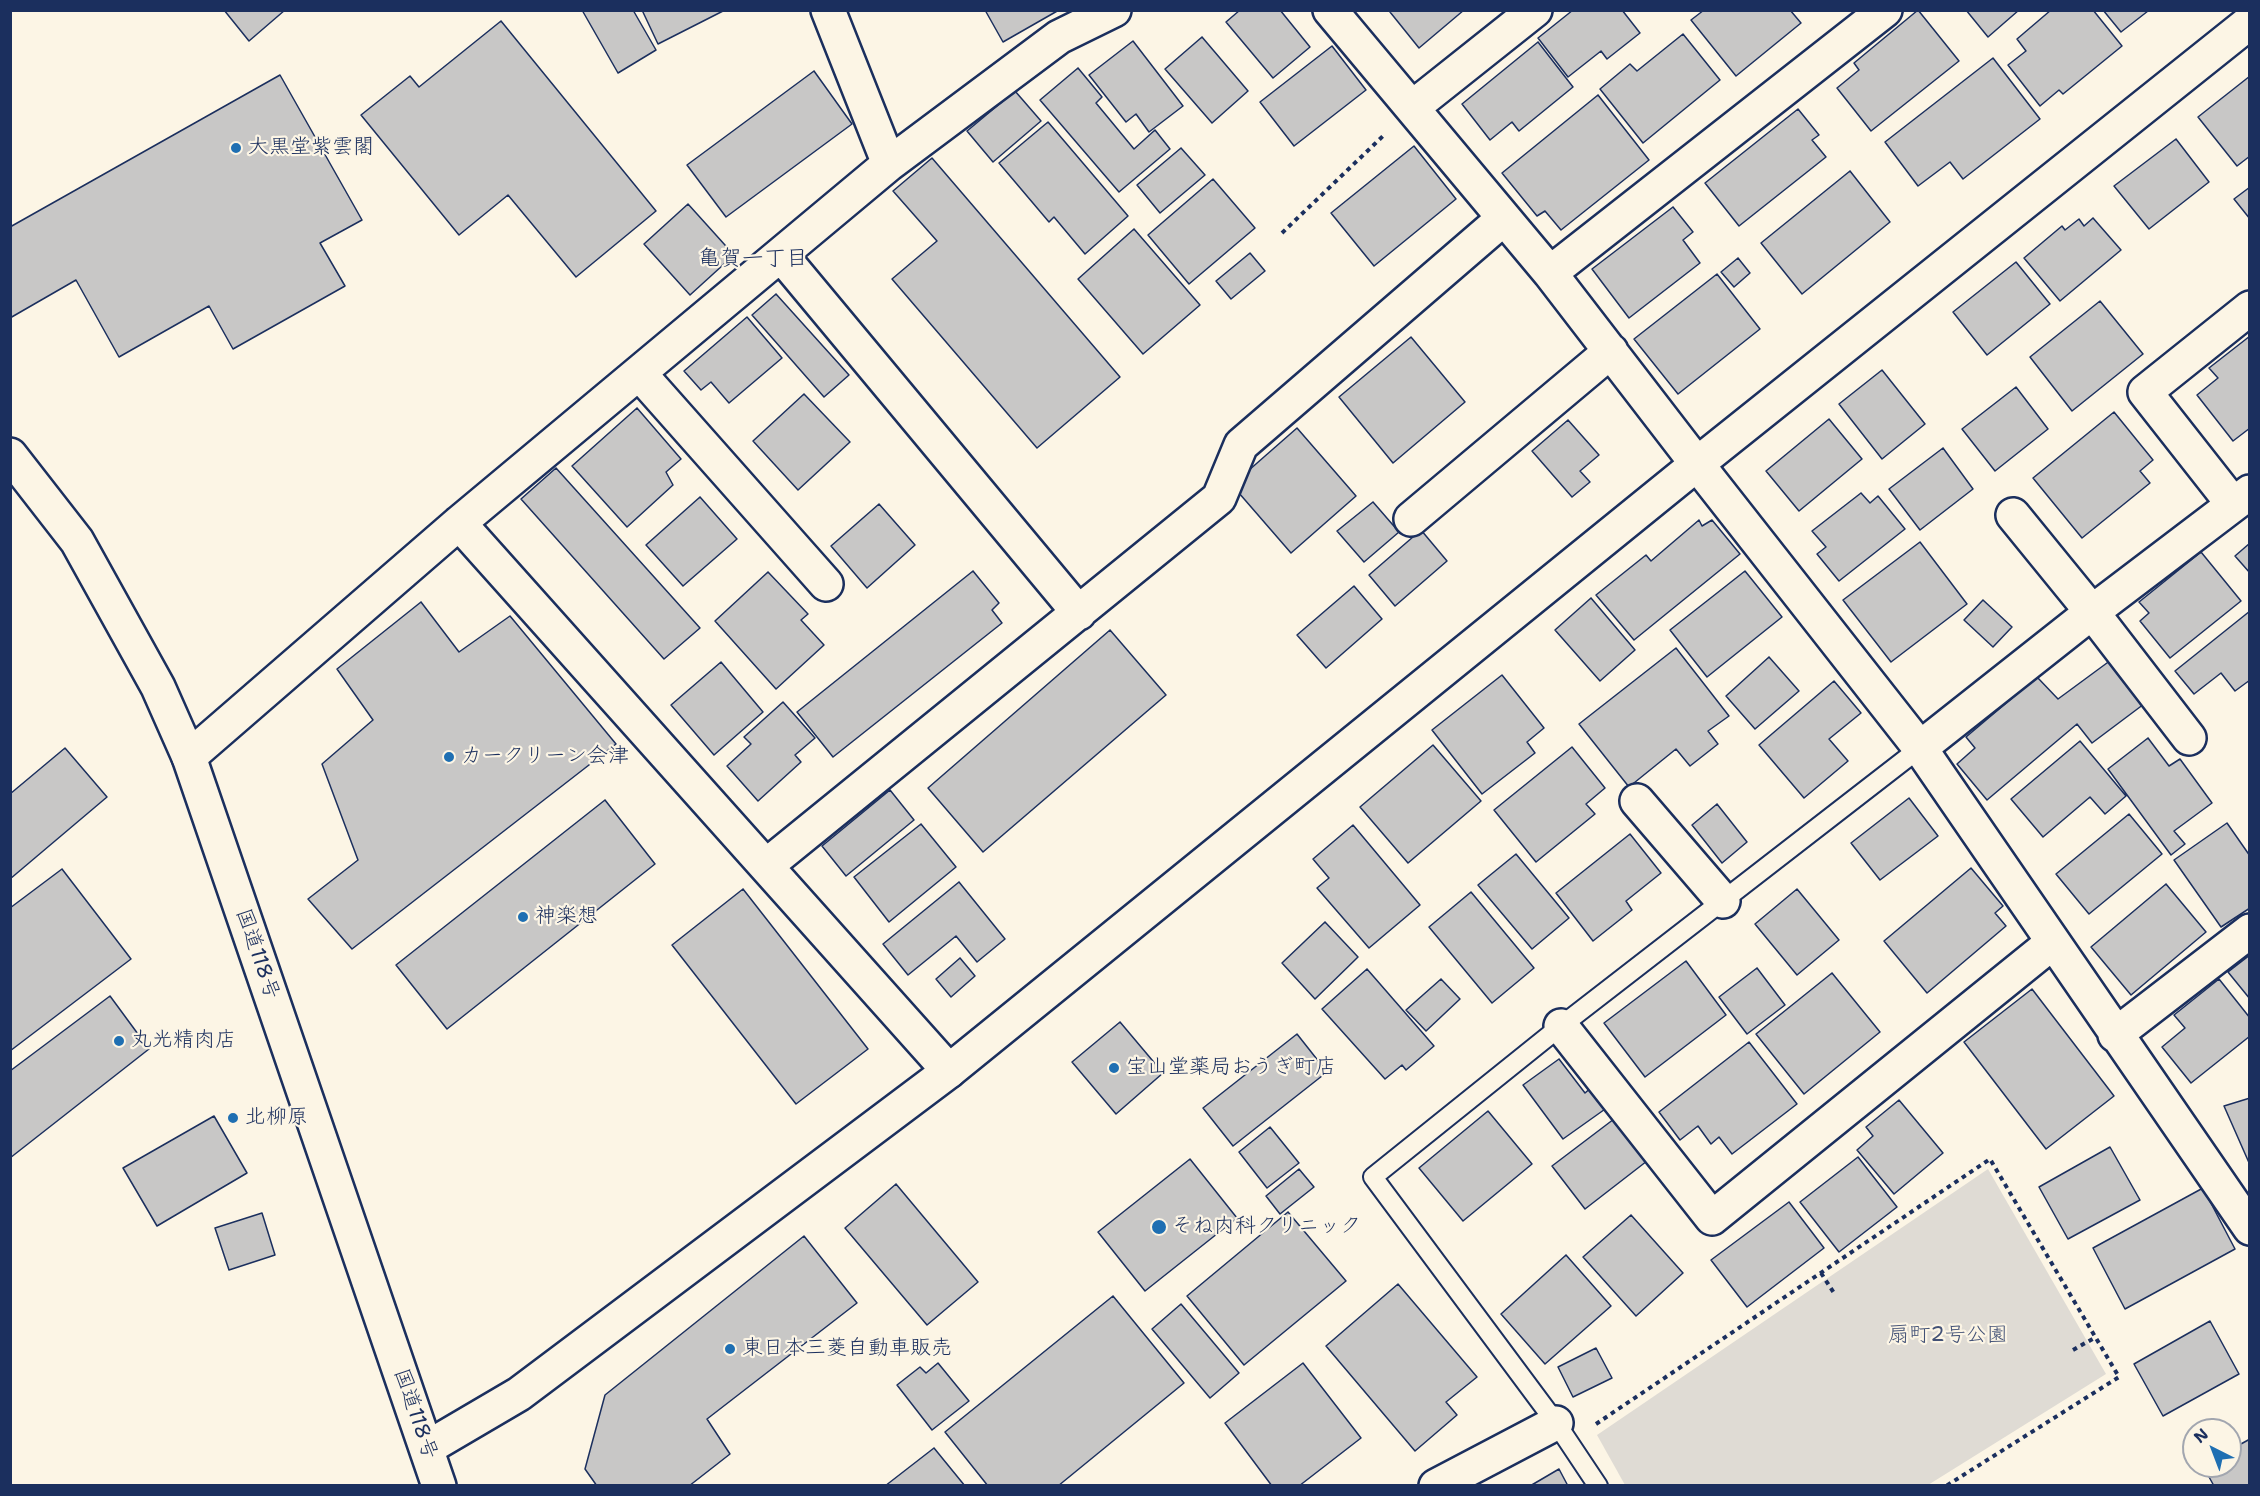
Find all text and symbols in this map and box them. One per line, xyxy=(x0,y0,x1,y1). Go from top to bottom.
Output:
place label: 大黒堂紫雲閣 xyxy=(248,135,374,161)
marker: 大黒堂紫雲閣 xyxy=(229,141,243,155)
district label: 亀賀一丁目 xyxy=(698,246,808,272)
place label: カークリーン会津 xyxy=(461,744,629,770)
marker: カークリーン会津 xyxy=(442,750,456,764)
place label: 神楽想 xyxy=(535,904,598,930)
street label: 国道118号 xyxy=(230,905,284,1003)
marker: 神楽想 xyxy=(516,910,530,924)
place label: 丸光精肉店 xyxy=(131,1028,236,1054)
marker: 丸光精肉店 xyxy=(112,1034,126,1048)
place label: 宝山堂薬局おうぎ町店 xyxy=(1126,1055,1336,1081)
marker: 宝山堂薬局おうぎ町店 xyxy=(1107,1061,1121,1075)
place label: 北柳原 xyxy=(245,1105,308,1131)
marker: 北柳原 xyxy=(226,1111,240,1125)
place label: そね内科クリニック xyxy=(1172,1214,1361,1240)
marker: そね内科クリニック xyxy=(1150,1218,1168,1236)
park label: 扇町2号公園 xyxy=(1888,1323,2008,1349)
place label: 東日本三菱自動車販売 xyxy=(742,1336,952,1362)
marker: 東日本三菱自動車販売 xyxy=(723,1342,737,1356)
street label: 国道118号 xyxy=(388,1365,442,1463)
north arrow xyxy=(2182,1418,2242,1478)
text: N xyxy=(2189,1424,2213,1448)

